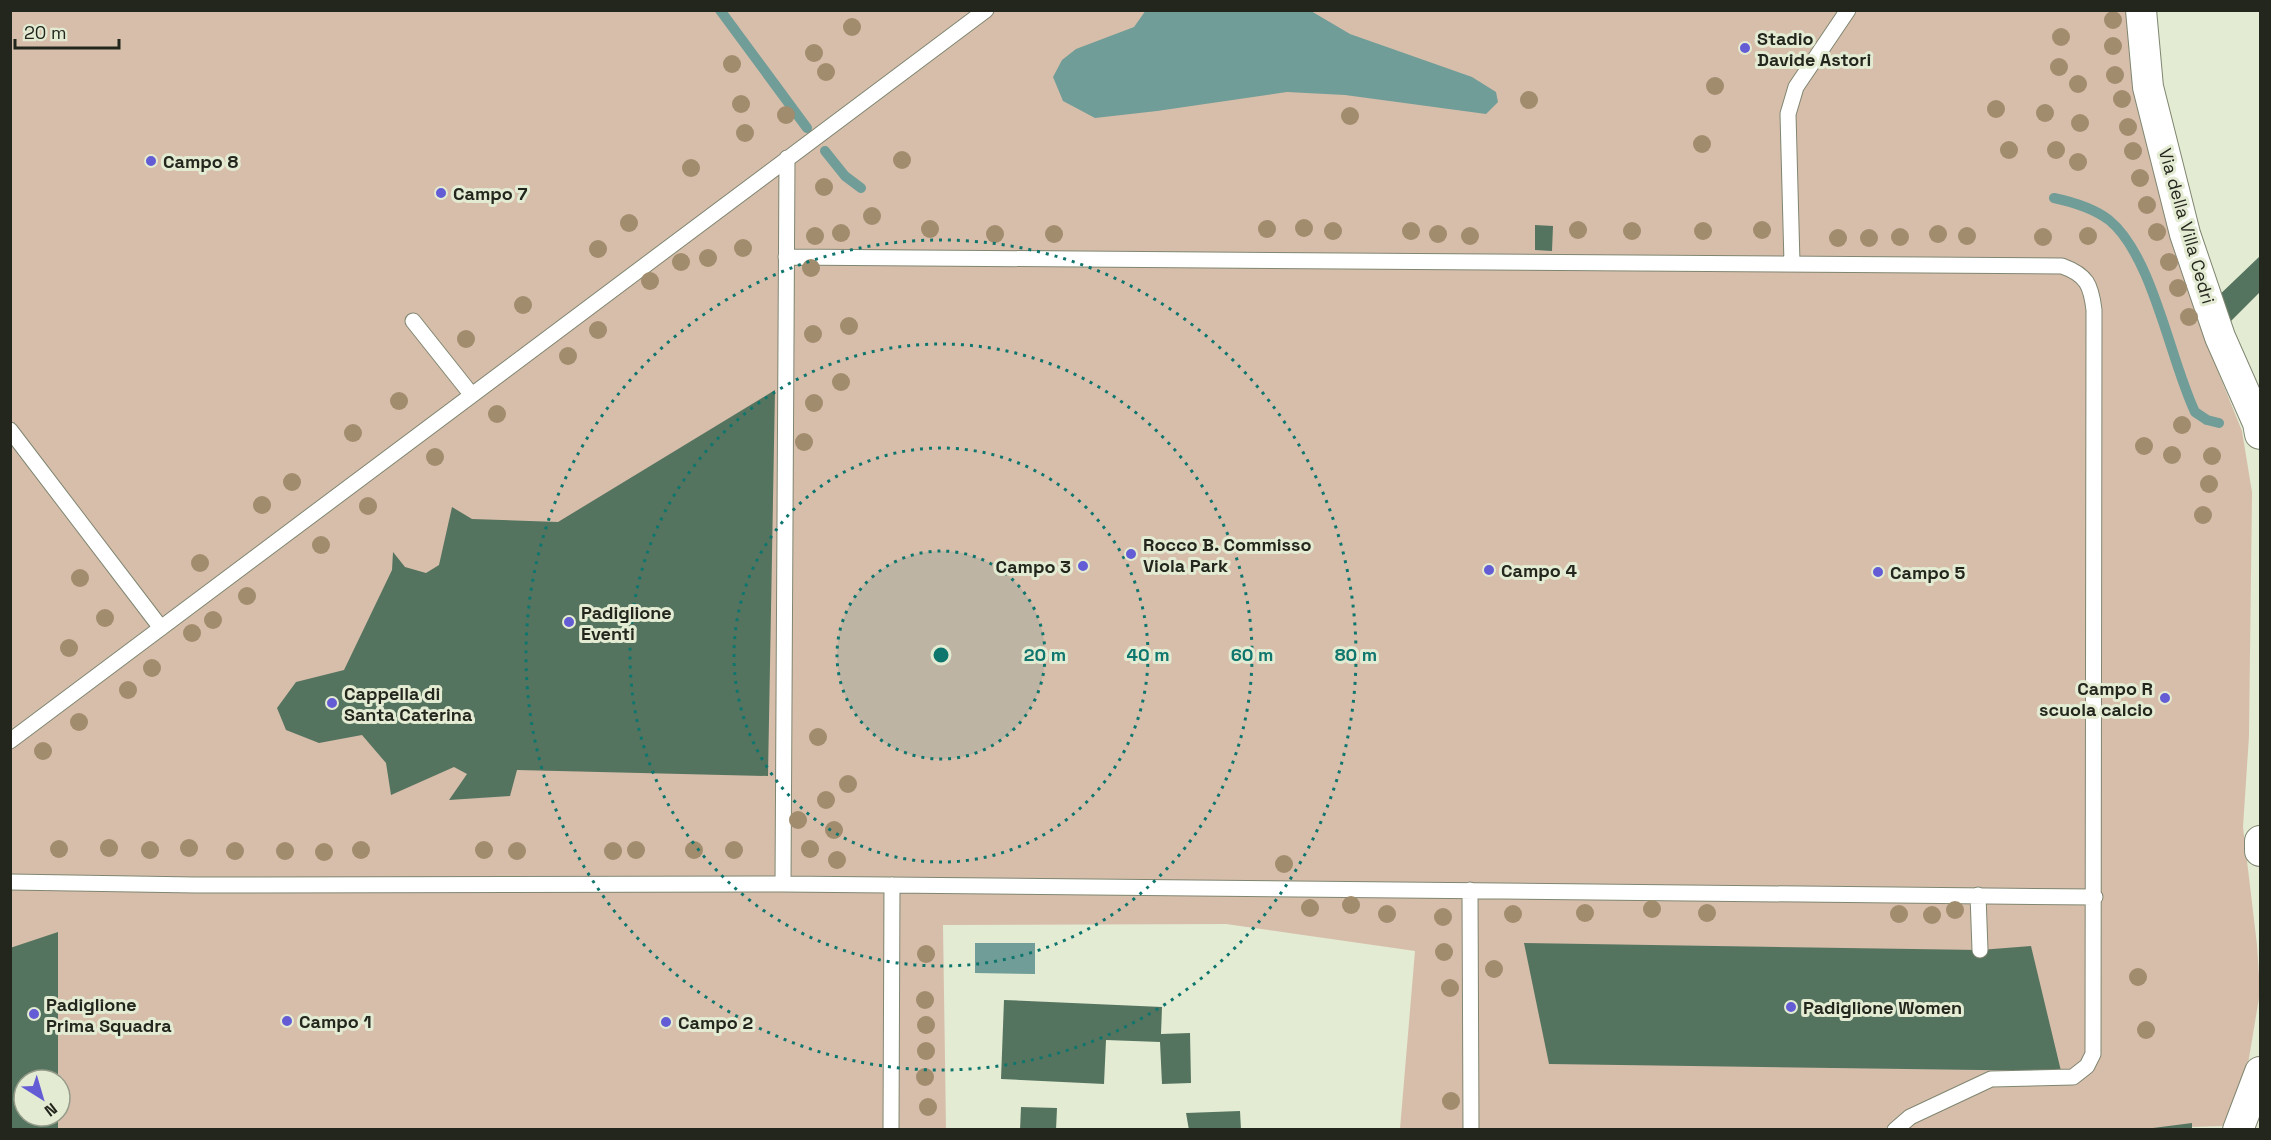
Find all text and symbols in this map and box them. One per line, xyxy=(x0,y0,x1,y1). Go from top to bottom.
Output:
scale bar xyxy=(15,12,118,50)
text: 20 m xyxy=(24,21,67,44)
place label: Stadio Davide Astori xyxy=(1757,27,1871,71)
marker: Stadio Davide Astori xyxy=(1738,41,1752,55)
street label: Via della Villa Cedri xyxy=(2154,146,2220,306)
place label: Campo 8 xyxy=(163,150,238,173)
marker: Campo 8 xyxy=(144,154,158,168)
place label: Campo 7 xyxy=(453,182,527,205)
marker: Campo 7 xyxy=(434,186,448,200)
place label: Rocco B. Commisso Viola Park xyxy=(1143,533,1311,577)
marker: Rocco B. Commisso Viola Park xyxy=(1124,547,1138,561)
place label: Campo 3 xyxy=(996,555,1071,578)
marker: Campo 3 xyxy=(1076,559,1090,573)
place label: Campo 4 xyxy=(1501,559,1577,582)
place label: Campo 5 xyxy=(1890,561,1965,584)
marker: Campo 4 xyxy=(1482,563,1496,577)
marker: Campo 5 xyxy=(1871,565,1885,579)
place label: Padiglione Eventi xyxy=(581,601,672,645)
marker: Padiglione Eventi xyxy=(562,615,576,629)
text: 20 m xyxy=(1024,643,1066,666)
text: 40 m xyxy=(1126,643,1170,666)
text: 60 m xyxy=(1231,643,1273,666)
text: 80 m xyxy=(1335,643,1377,666)
centre of rings xyxy=(931,645,951,665)
place label: Campo R scuola calcio xyxy=(2039,677,2153,721)
place label: Cappella di Santa Caterina xyxy=(344,682,473,726)
marker: Campo R scuola calcio xyxy=(2158,691,2172,705)
marker: Cappella di Santa Caterina xyxy=(325,696,339,710)
place label: Padiglione Prima Squadra xyxy=(46,993,172,1037)
place label: Padiglione Women xyxy=(1803,996,1962,1019)
marker: Padiglione Women xyxy=(1784,1000,1798,1014)
marker: Padiglione Prima Squadra xyxy=(27,1007,41,1021)
place label: Campo 1 xyxy=(299,1010,372,1033)
place label: Campo 2 xyxy=(678,1011,753,1034)
marker: Campo 1 xyxy=(280,1014,294,1028)
marker: Campo 2 xyxy=(659,1015,673,1029)
north arrow xyxy=(12,1068,72,1128)
text: N xyxy=(40,1098,61,1121)

